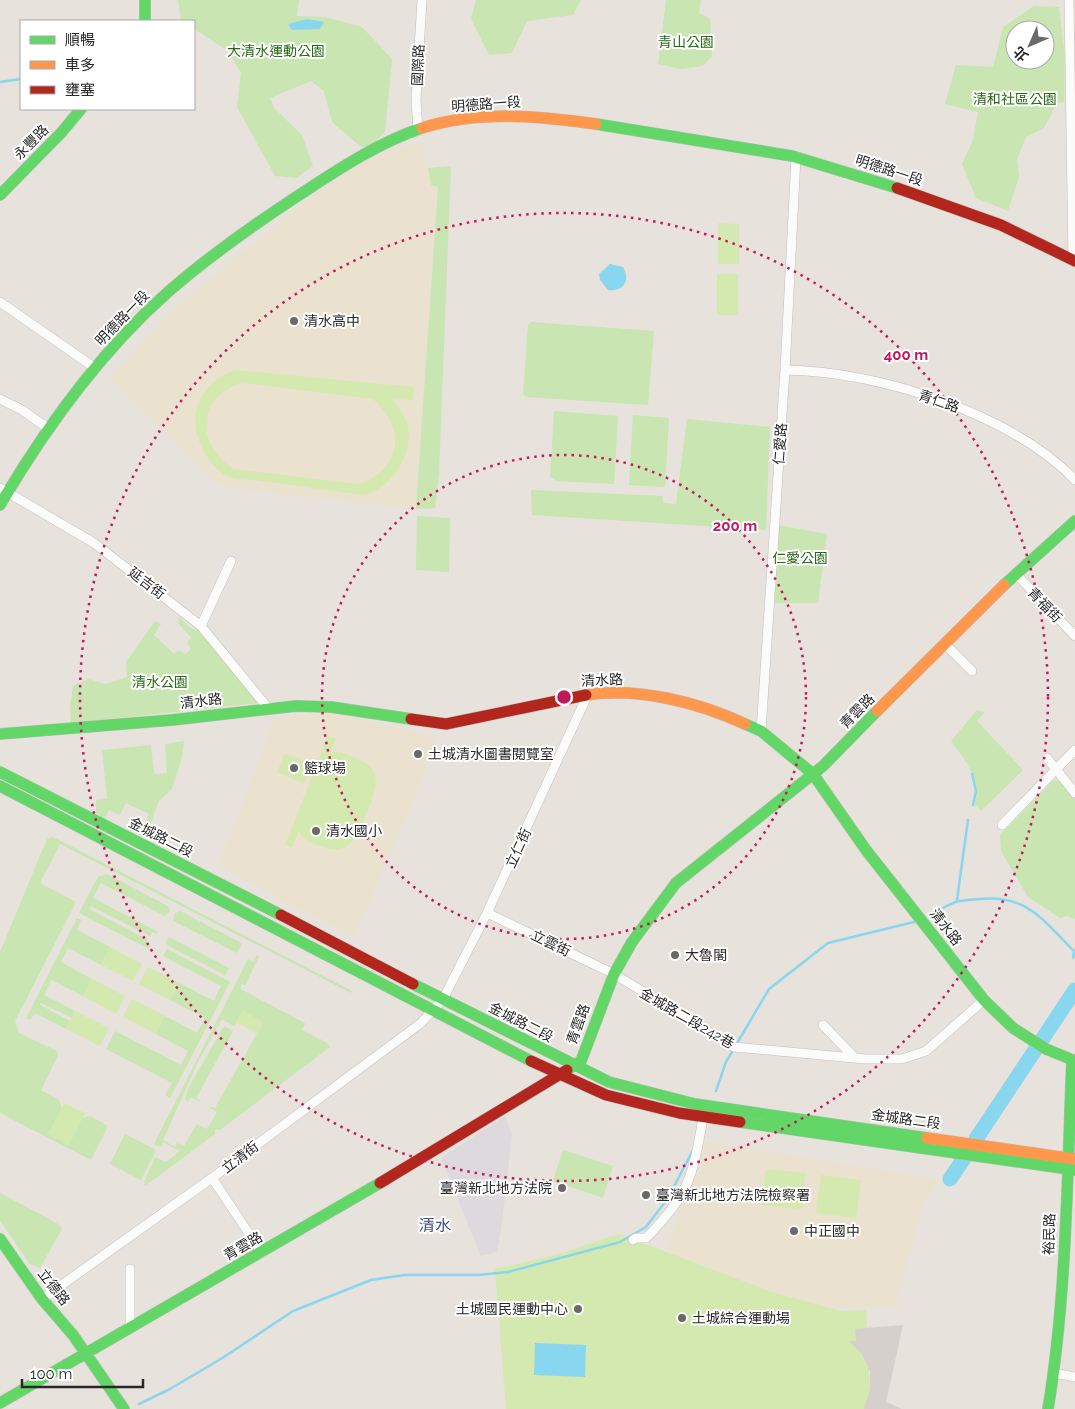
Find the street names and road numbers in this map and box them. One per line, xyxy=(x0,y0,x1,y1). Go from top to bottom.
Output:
street label: 國際路 xyxy=(409,44,427,86)
street label: 明德路一段 xyxy=(451,94,521,114)
street label: 永豐路 xyxy=(10,121,52,163)
street label: 明德路一段 xyxy=(853,152,925,188)
street label: 明德路一段 xyxy=(92,287,152,349)
street label: 青仁路 xyxy=(917,387,961,415)
street label: 仁愛路 xyxy=(771,422,789,466)
street label: 延吉街 xyxy=(125,564,169,602)
street label: 青福街 xyxy=(1025,584,1065,626)
street label: 清水路 xyxy=(581,671,623,689)
street label: 青雲路 xyxy=(836,690,878,732)
street label: 清水路 xyxy=(179,691,223,711)
street label: 金城路二段 xyxy=(126,814,196,860)
street label: 立仁街 xyxy=(502,826,534,870)
street label: 清水路 xyxy=(927,906,965,948)
street label: 立雲街 xyxy=(529,927,573,959)
street label: 金城路二段242巷 xyxy=(637,985,737,1051)
street label: 金城路二段 xyxy=(486,999,556,1045)
street label: 青雲路 xyxy=(563,1002,593,1046)
street label: 金城路二段 xyxy=(870,1106,942,1132)
street label: 立清街 xyxy=(218,1138,262,1176)
street label: 裕民路 xyxy=(1040,1213,1058,1255)
street label: 青雲路 xyxy=(221,1229,265,1263)
street label: 立德路 xyxy=(35,1266,73,1308)

